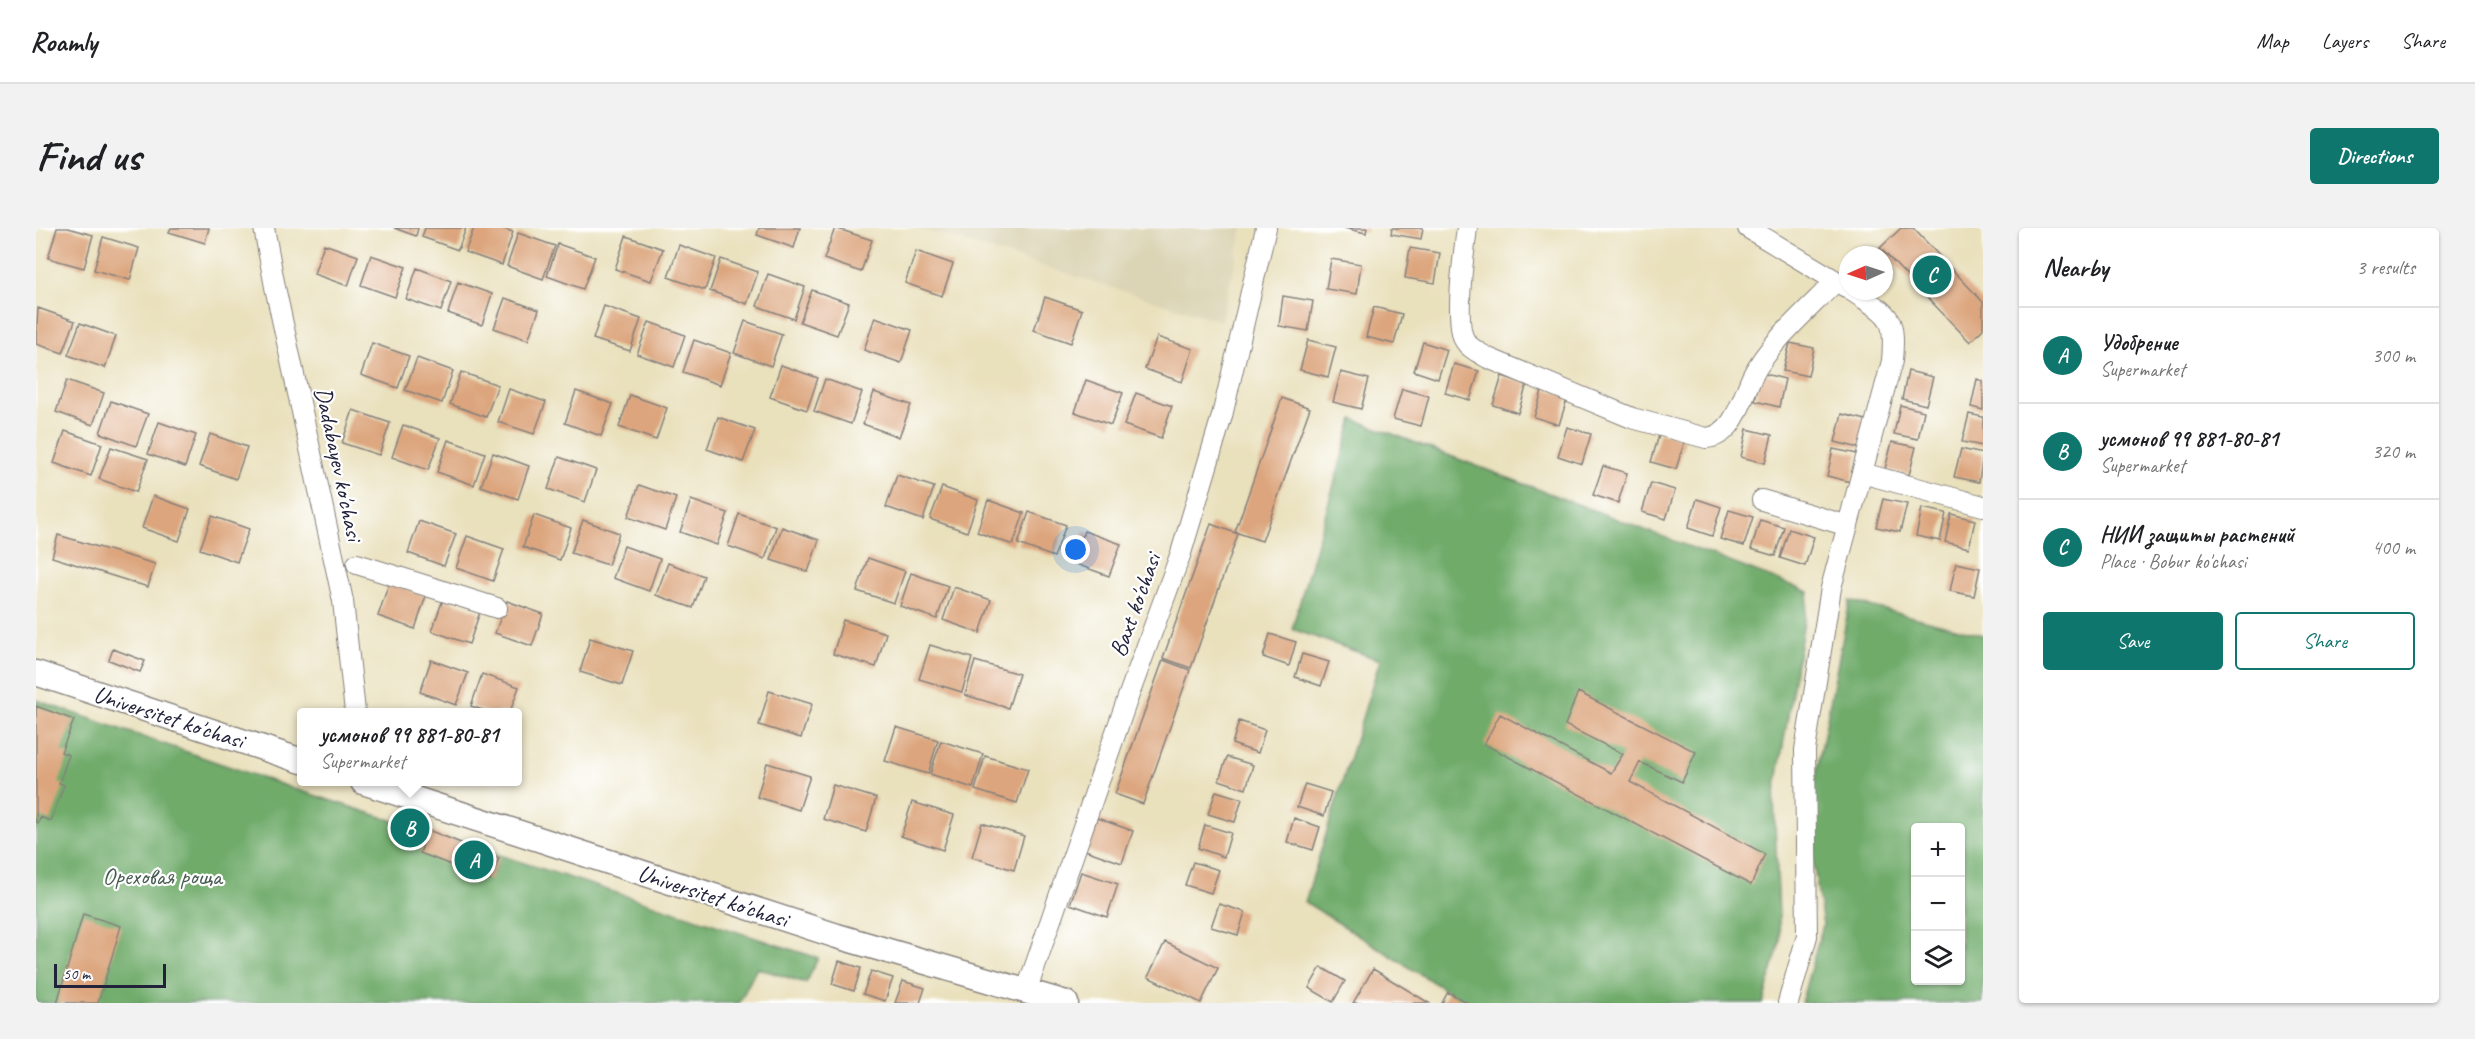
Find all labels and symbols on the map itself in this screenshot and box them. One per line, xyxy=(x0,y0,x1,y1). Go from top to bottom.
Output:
north arrow xyxy=(1839,246,1893,300)
pin: C xyxy=(1912,252,1952,298)
street label: Dadabayev ko'chasi xyxy=(308,385,370,546)
your location xyxy=(1061,535,1090,564)
street label: Baxt ko'chasi xyxy=(1103,547,1168,661)
street label: Universitet ko'chasi xyxy=(90,679,250,756)
pin: B xyxy=(390,806,430,850)
pin: A xyxy=(454,838,494,882)
street label: Universitet ko'chasi xyxy=(634,858,794,935)
park label: Ореховая роща xyxy=(102,861,224,891)
scale bar xyxy=(54,961,166,988)

